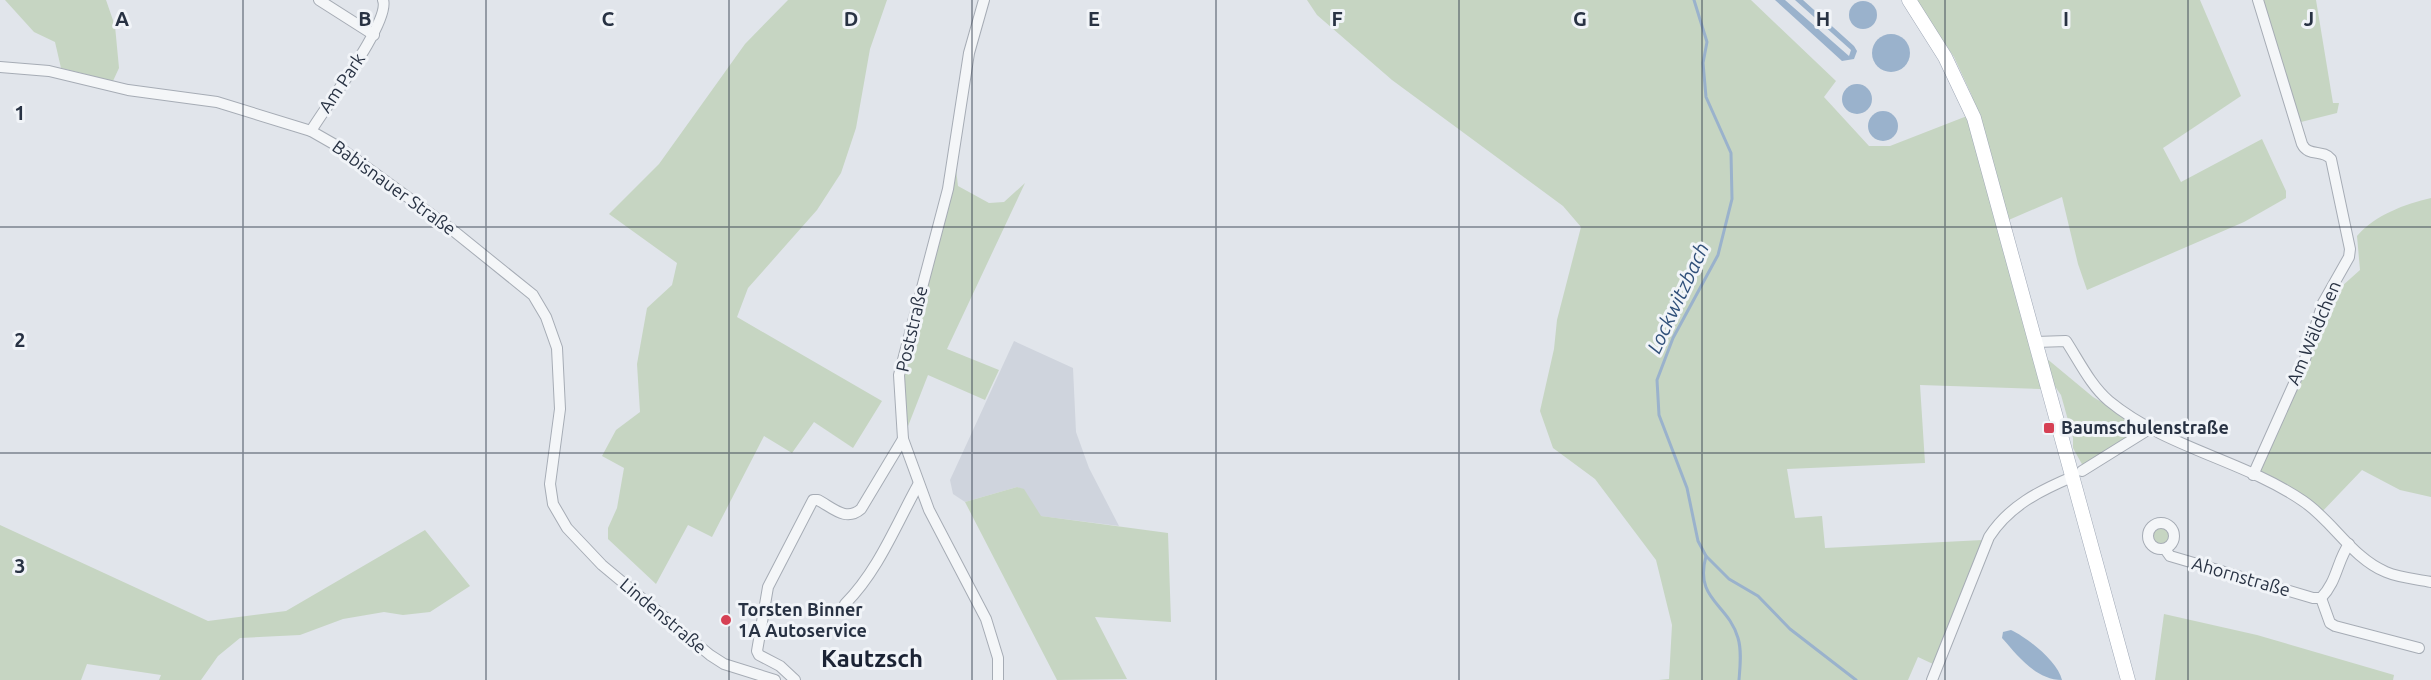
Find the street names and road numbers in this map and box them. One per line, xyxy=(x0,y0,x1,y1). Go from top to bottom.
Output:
street label: Am Park xyxy=(314,49,368,116)
street label: Babisnauer Straße xyxy=(329,136,460,239)
street label: Am Wäldchen xyxy=(2282,278,2344,388)
street label: Poststraße xyxy=(891,284,931,374)
street label: Ahornstraße xyxy=(2190,552,2293,600)
street label: Lindenstraße xyxy=(617,573,711,657)

